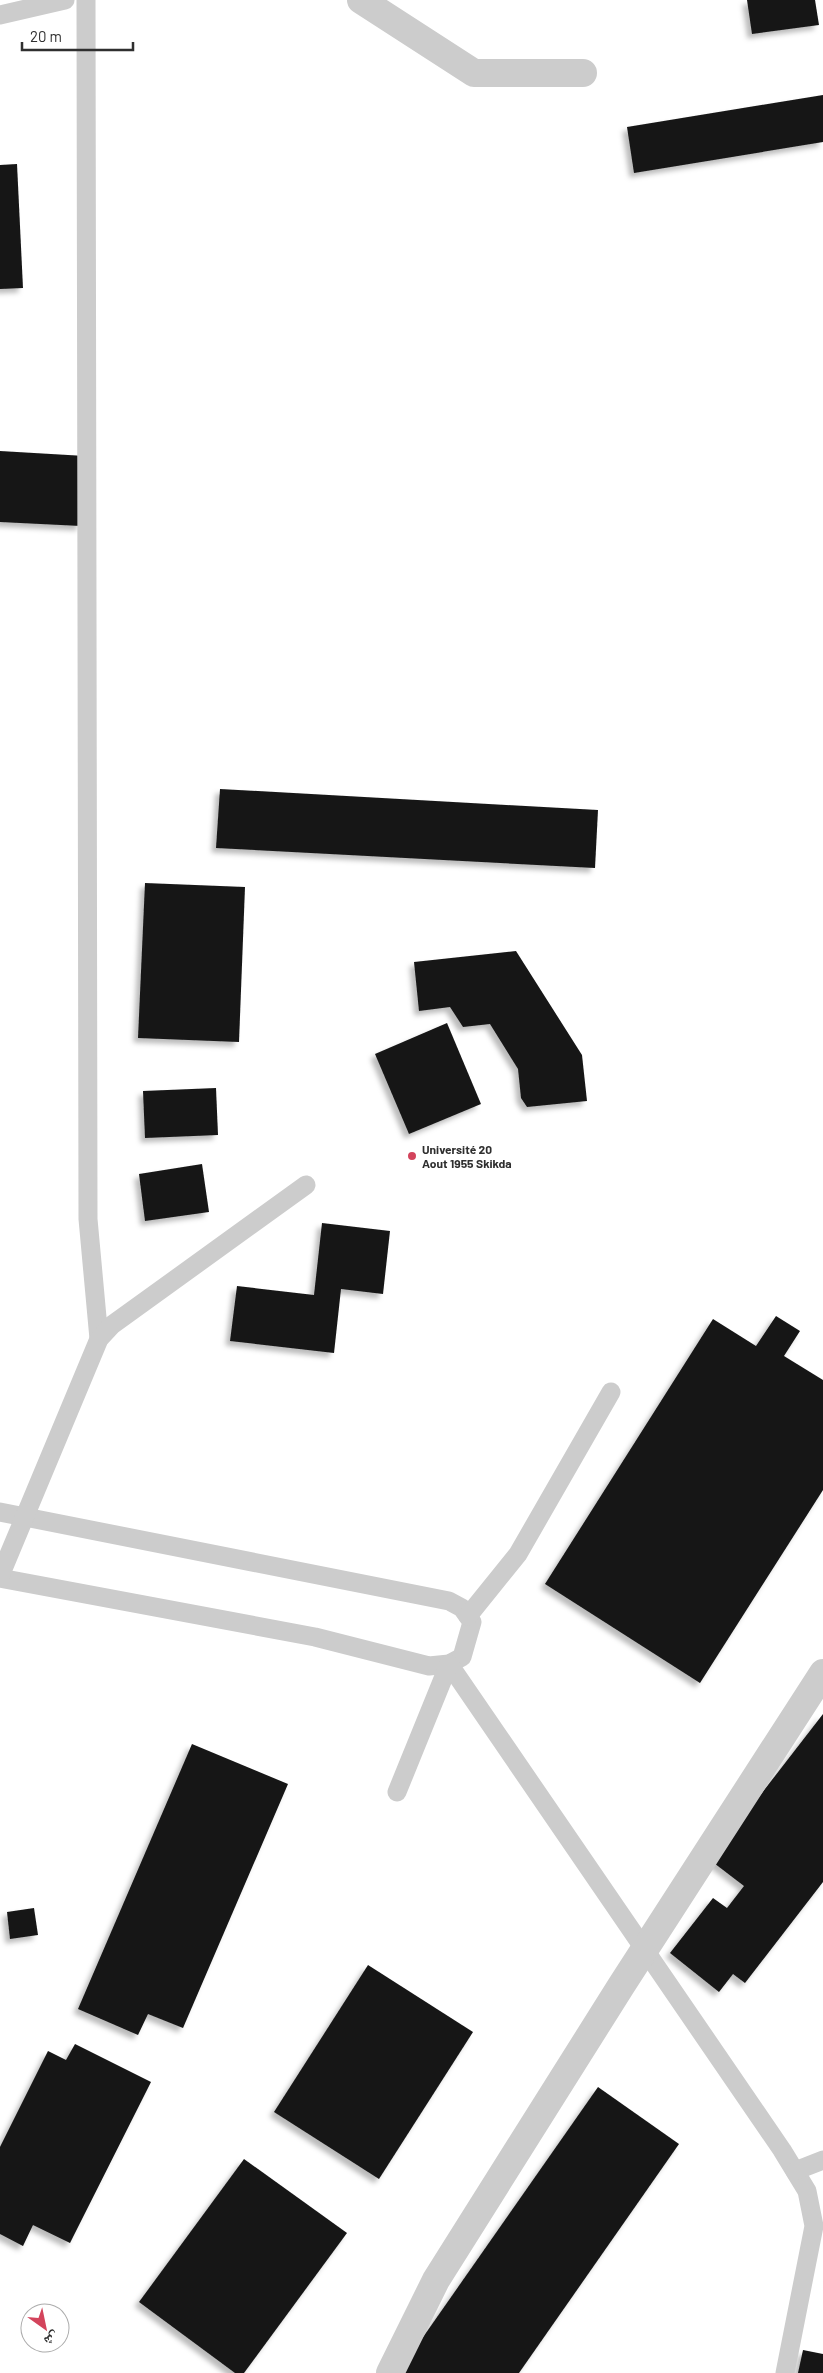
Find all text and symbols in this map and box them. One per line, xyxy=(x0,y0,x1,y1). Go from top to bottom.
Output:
scale bar xyxy=(22,20,134,52)
text: 20 m xyxy=(30,27,62,45)
place label: Université 20 Aout 1955 Skikda xyxy=(422,1142,512,1170)
marker: Université 20 Aout 1955 Skikda xyxy=(406,1150,418,1162)
north arrow xyxy=(20,2303,70,2353)
text: ش xyxy=(41,2327,63,2351)

